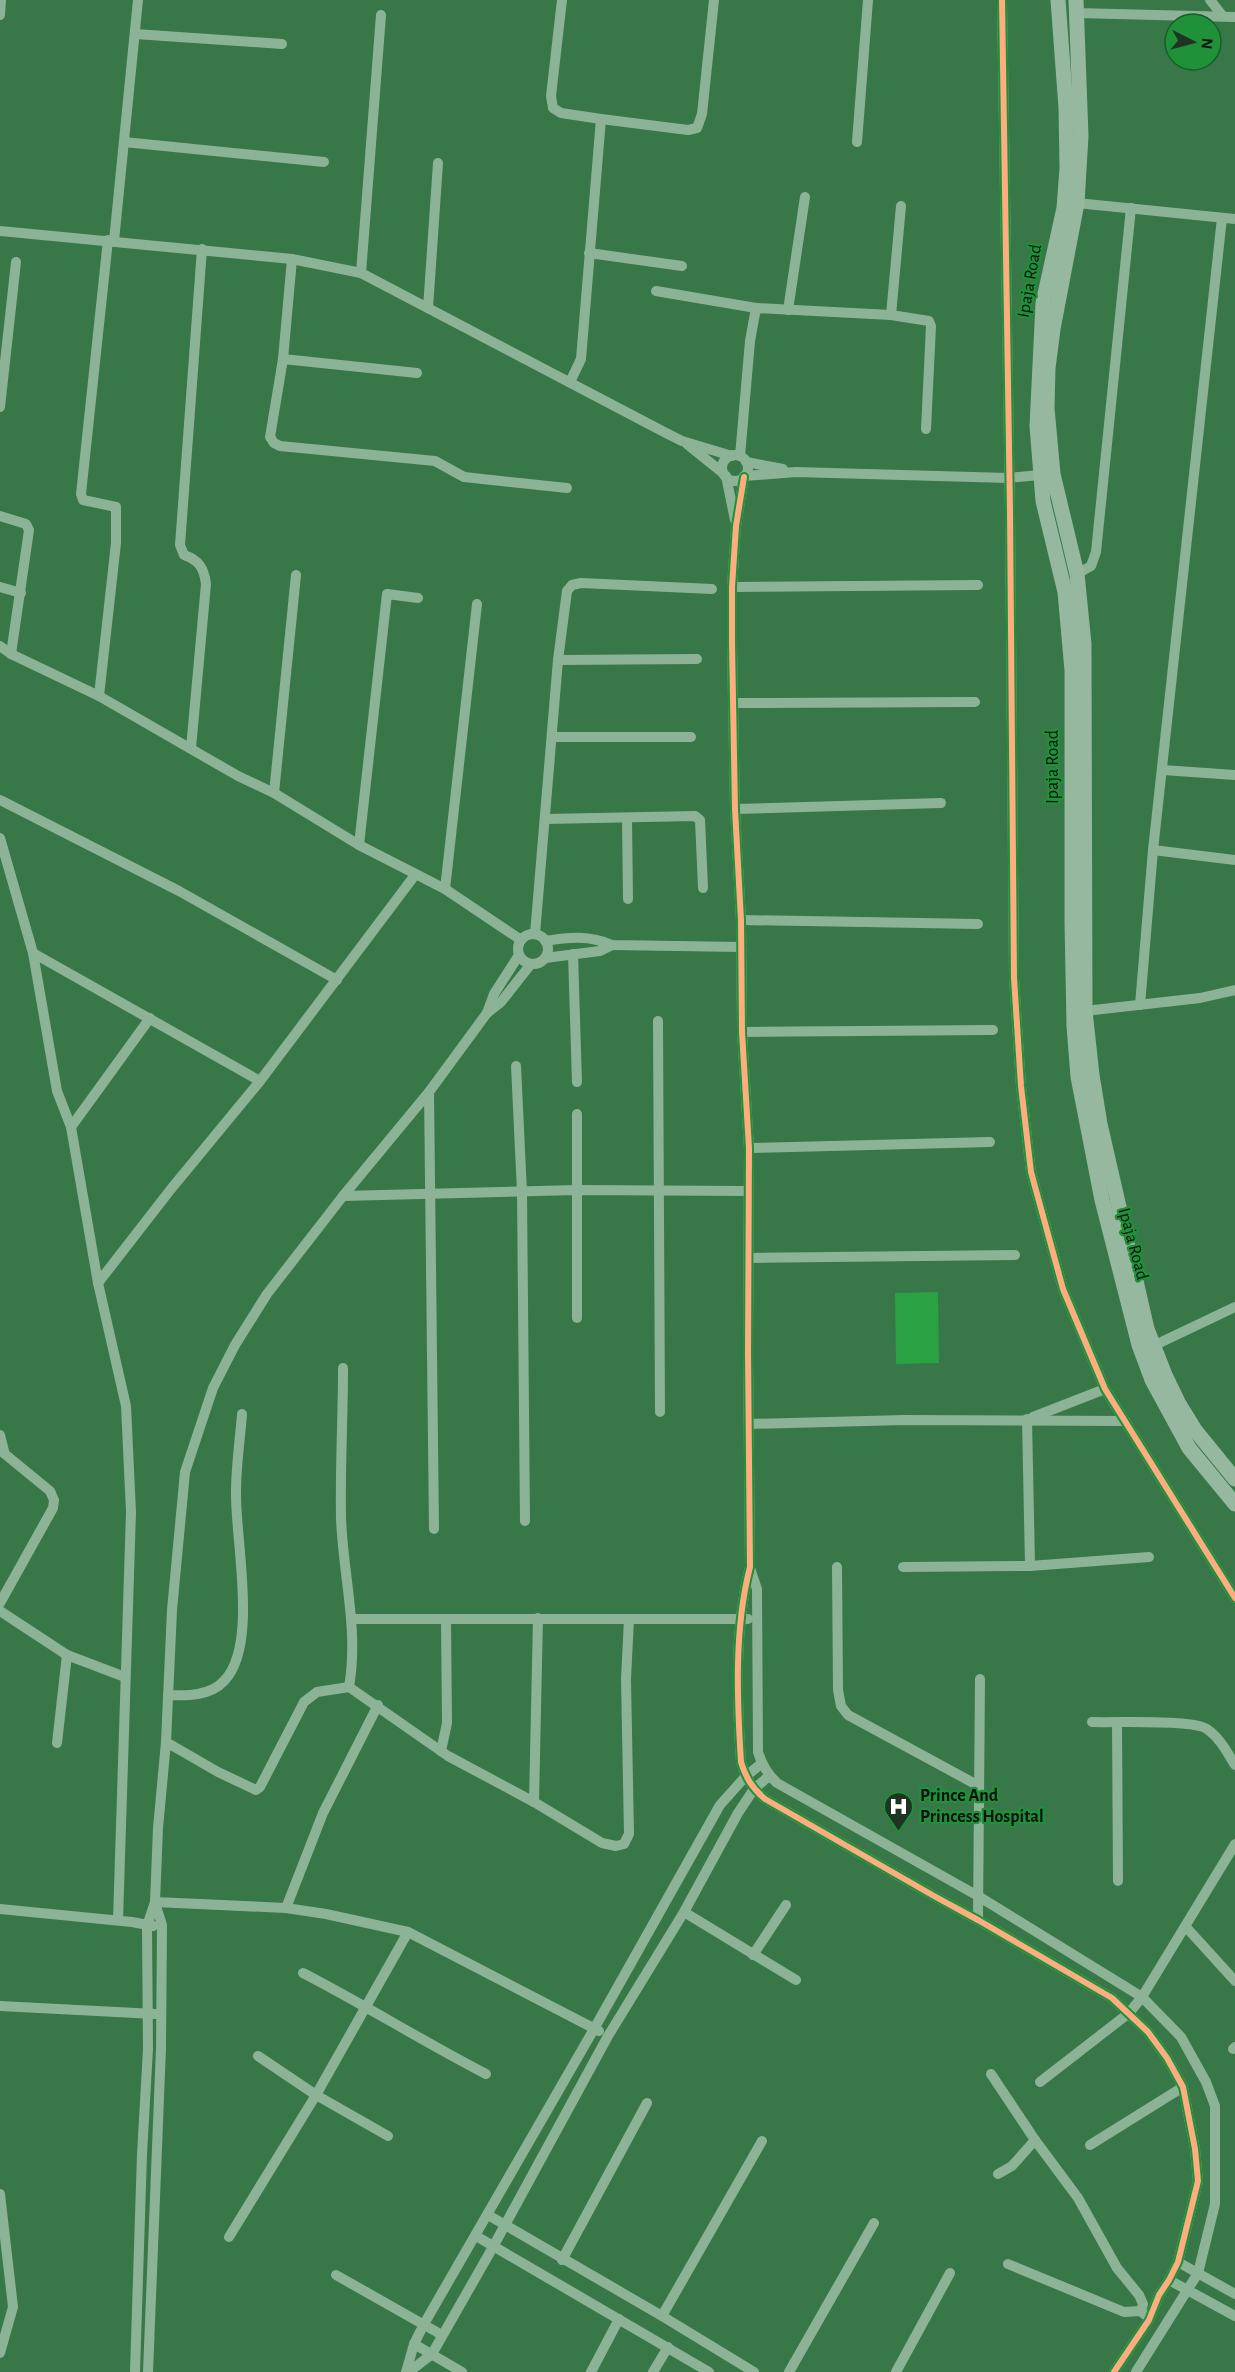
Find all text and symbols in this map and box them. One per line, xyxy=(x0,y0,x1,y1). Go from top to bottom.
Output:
north arrow xyxy=(1163,12,1223,72)
text: N xyxy=(1198,37,1215,50)
street label: Ipaja Road xyxy=(1015,243,1045,319)
street label: Ipaja Road xyxy=(1044,730,1062,804)
street label: Ipaja Road xyxy=(1115,1206,1151,1282)
place label: Prince And Princess Hospital xyxy=(920,1787,1044,1826)
hospital icon: Prince And Princess Hospital xyxy=(883,1790,915,1832)

